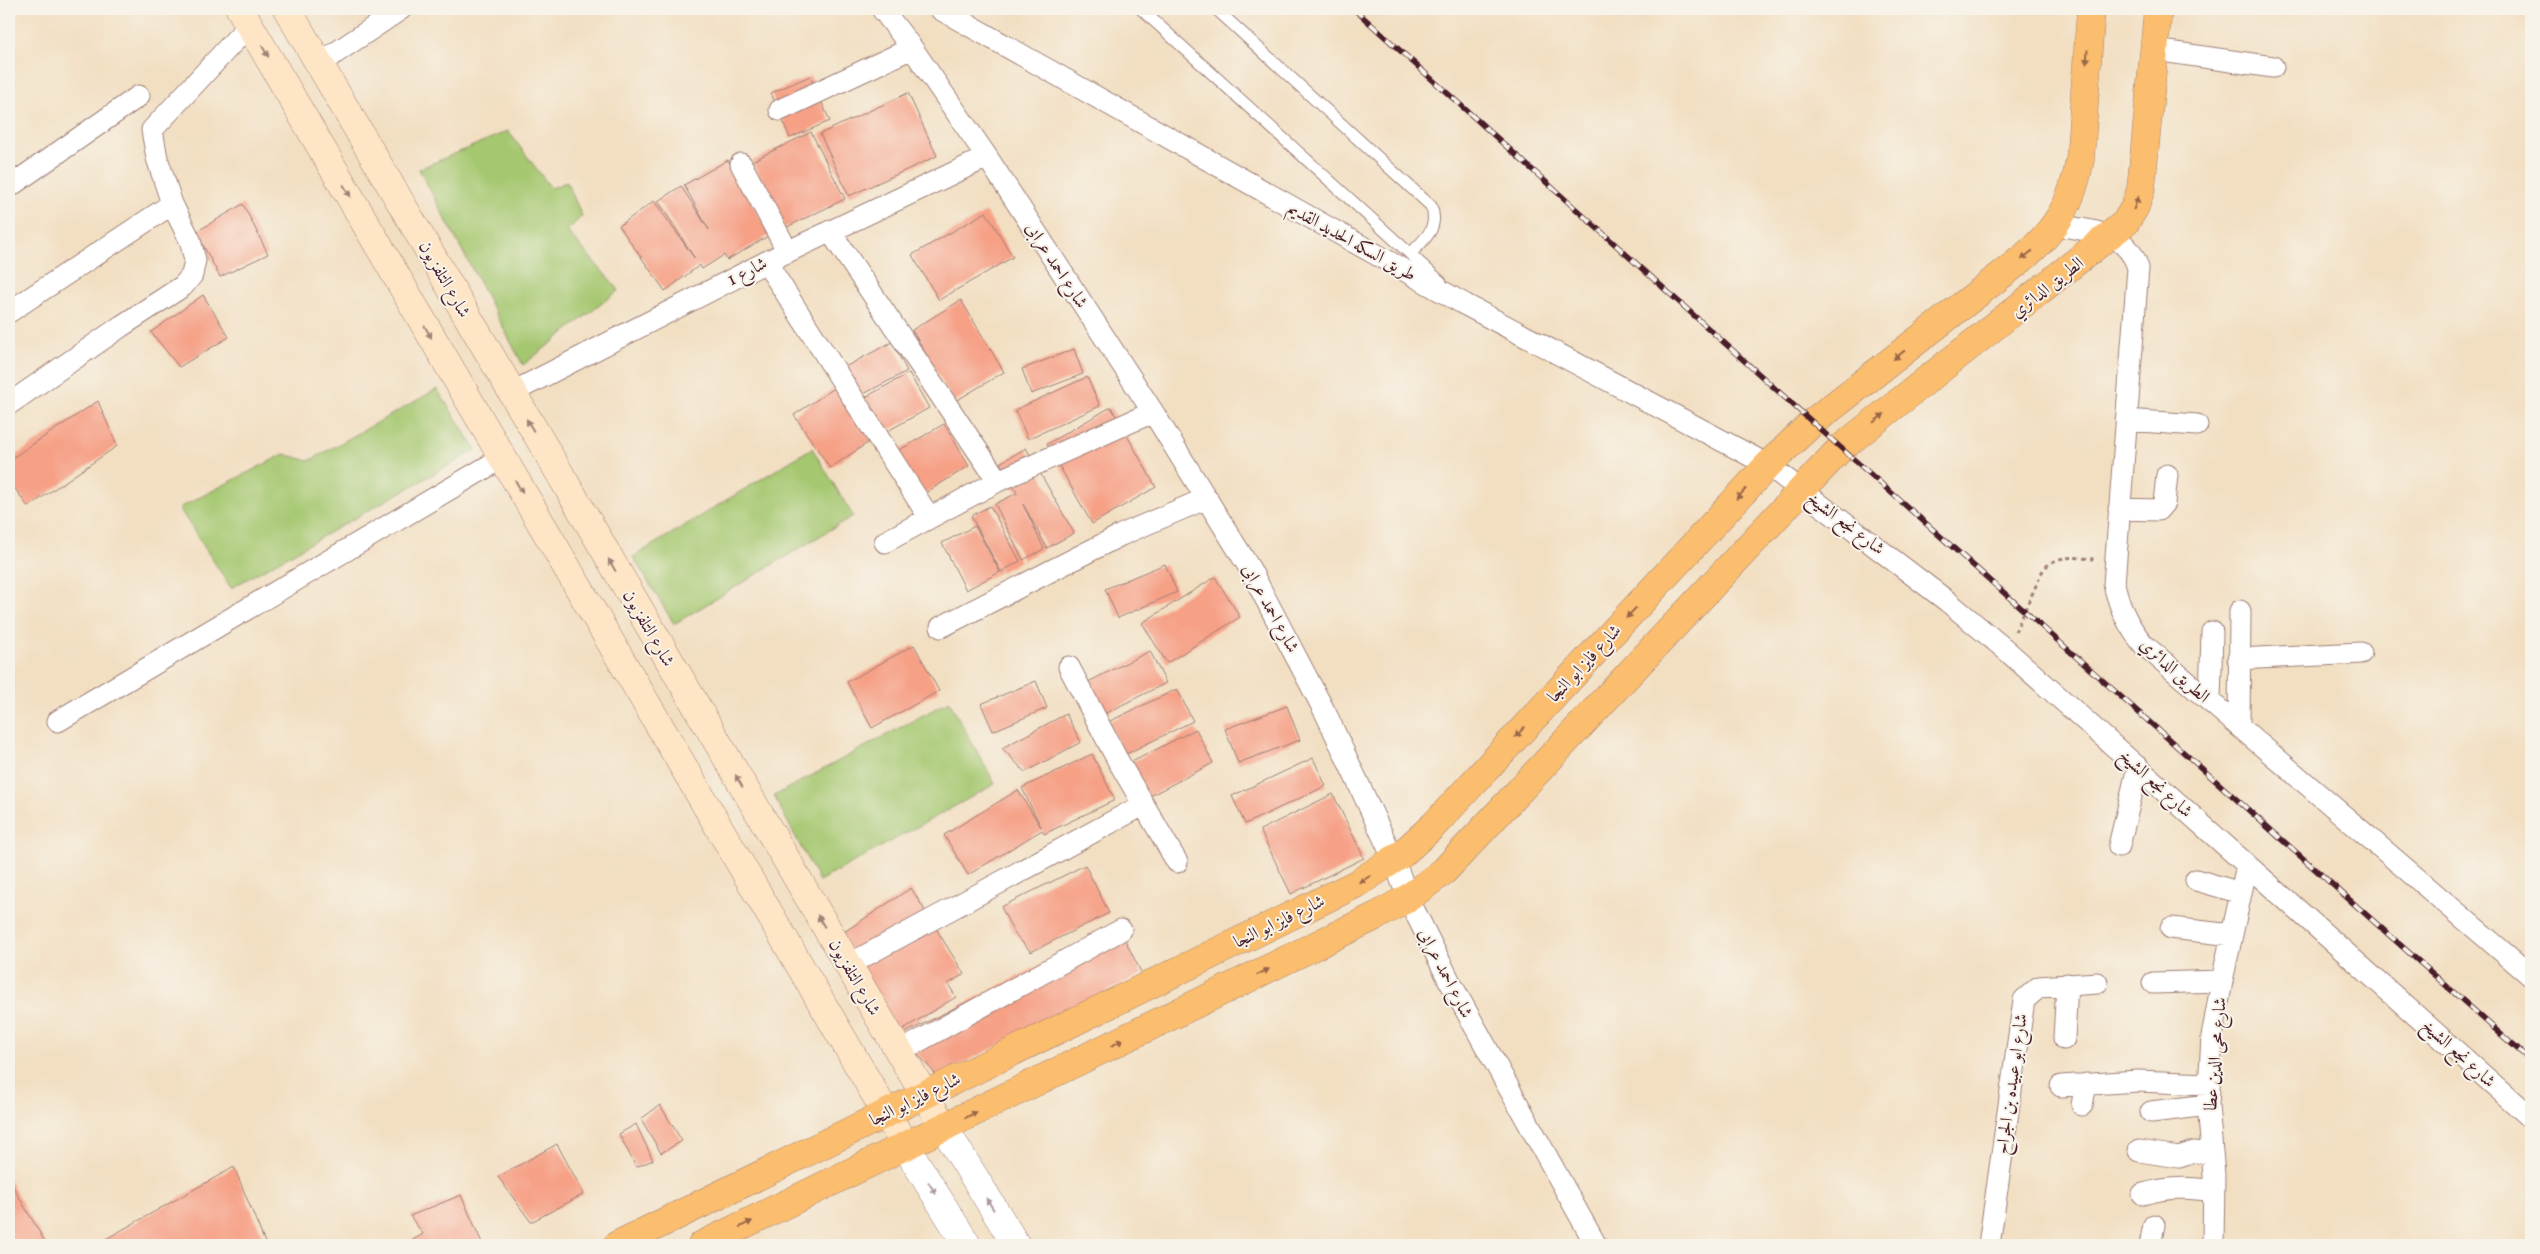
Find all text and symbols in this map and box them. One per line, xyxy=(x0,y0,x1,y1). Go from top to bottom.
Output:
one-way arrow xyxy=(261,43,269,58)
one-way arrow xyxy=(2083,50,2091,66)
one-way arrow xyxy=(342,185,351,198)
one-way arrow xyxy=(2133,195,2140,210)
street label: طريق السكه الحديد القديم xyxy=(1281,197,1420,290)
street label: شارع احمد عرابى xyxy=(1018,218,1093,314)
street label: شارع التلفزيون xyxy=(411,237,476,323)
one-way arrow xyxy=(2020,250,2033,261)
street label: شارع 1 xyxy=(723,252,772,294)
street label: الطريق الدائري xyxy=(2006,252,2090,326)
one-way arrow xyxy=(424,325,433,338)
one-way arrow xyxy=(1892,350,1906,360)
one-way arrow xyxy=(1872,413,1886,423)
one-way arrow xyxy=(526,417,534,432)
one-way arrow xyxy=(515,480,523,495)
one-way arrow xyxy=(1735,487,1747,499)
street label: شارع نجع الشيخ xyxy=(1800,487,1889,563)
one-way arrow xyxy=(608,558,617,572)
street label: شارع احمد عرابى xyxy=(1234,560,1304,658)
street label: شارع التلفزيون xyxy=(615,586,680,672)
one-way arrow xyxy=(1625,606,1637,618)
street label: شارع فايز ابو النجا xyxy=(1542,619,1629,709)
street label: الطريق الدائري xyxy=(2133,633,2215,710)
one-way arrow xyxy=(1514,725,1526,737)
street label: شارع نجع الشيخ xyxy=(2111,744,2198,826)
one-way arrow xyxy=(735,774,744,787)
one-way arrow xyxy=(1357,875,1372,883)
street label: شارع فايز ابو النجا xyxy=(1230,889,1330,956)
one-way arrow xyxy=(817,914,826,927)
street label: شارع احمد عرابى xyxy=(1410,924,1478,1024)
street label: شارع التلفزيون xyxy=(821,935,886,1021)
one-way arrow xyxy=(1256,968,1270,976)
street label: شارع محى الدين عطا xyxy=(2199,996,2235,1112)
street label: شارع ابو عبيده بن الجراح xyxy=(1990,1012,2037,1157)
street label: شارع نجع الشيخ xyxy=(2414,1014,2501,1096)
one-way arrow xyxy=(1110,1039,1124,1047)
street label: شارع فايز ابو النجا xyxy=(866,1067,966,1134)
one-way arrow xyxy=(964,1111,978,1119)
one-way arrow xyxy=(927,1182,936,1195)
one-way arrow xyxy=(986,1197,995,1210)
one-way arrow xyxy=(739,1220,753,1228)

